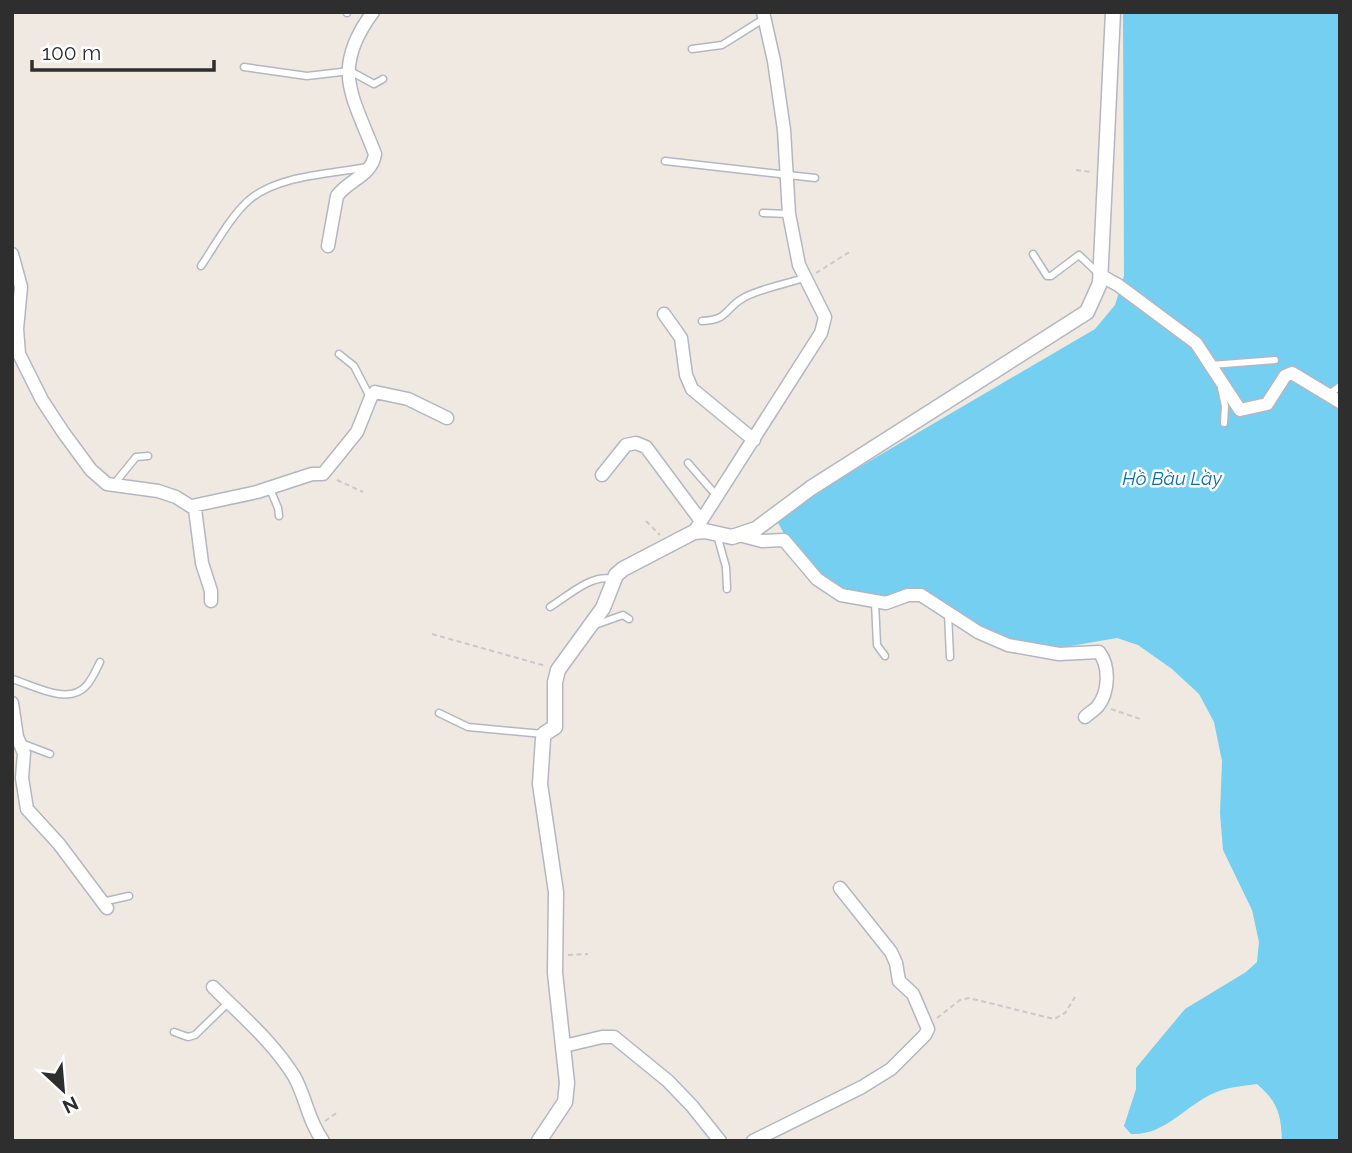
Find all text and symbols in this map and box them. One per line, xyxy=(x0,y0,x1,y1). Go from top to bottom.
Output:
scale bar xyxy=(32,28,214,72)
text: 100 m xyxy=(42,40,101,65)
water label: Hồ Bầu Lầy xyxy=(1122,467,1222,489)
north arrow xyxy=(28,1055,98,1125)
text: N xyxy=(59,1092,82,1118)

